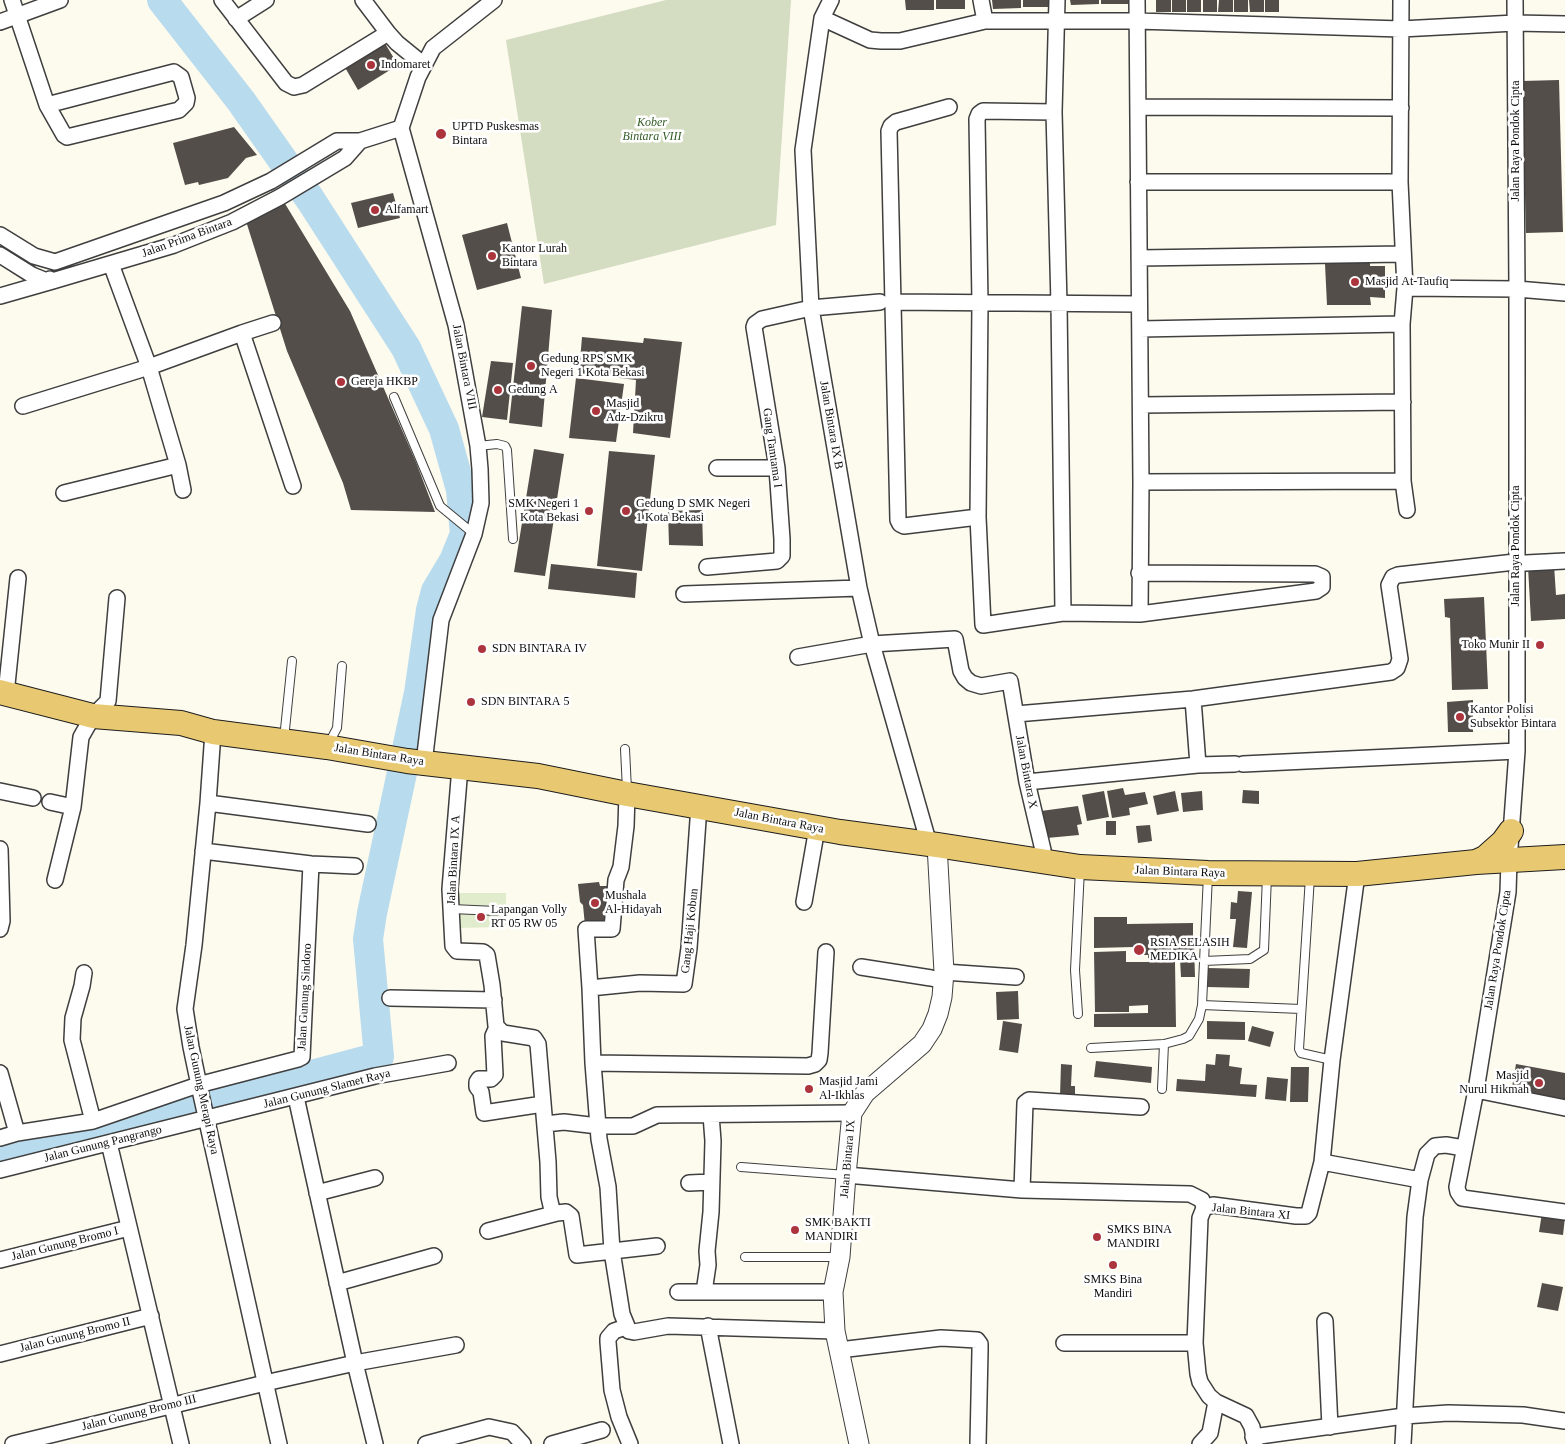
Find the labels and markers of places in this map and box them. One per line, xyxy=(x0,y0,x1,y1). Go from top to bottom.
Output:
place label: Indomaret xyxy=(381,58,430,72)
marker: Indomaret xyxy=(365,59,377,71)
place label: UPTD Puskesmas Bintara xyxy=(452,120,539,148)
marker: UPTD Puskesmas Bintara xyxy=(434,127,448,141)
place label: Alfamart xyxy=(385,203,428,217)
marker: Alfamart xyxy=(369,204,381,216)
place label: Kantor Lurah Bintara xyxy=(502,242,567,270)
marker: Kantor Lurah Bintara xyxy=(486,250,498,262)
place label: Masjid At-Taufiq xyxy=(1365,275,1448,289)
marker: Masjid At-Taufiq xyxy=(1349,276,1361,288)
place label: Gedung RPS SMK Negeri 1 Kota Bekasi xyxy=(541,352,645,380)
marker: Gedung RPS SMK Negeri 1 Kota Bekasi xyxy=(525,360,537,372)
place label: Gereja HKBP xyxy=(351,375,418,389)
marker: Gereja HKBP xyxy=(335,376,347,388)
place label: Gedung A xyxy=(508,383,558,397)
marker: Gedung A xyxy=(492,384,504,396)
place label: Masjid Adz-Dzikru xyxy=(606,397,663,425)
marker: Masjid Adz-Dzikru xyxy=(590,405,602,417)
place label: SMK Negeri 1 Kota Bekasi xyxy=(508,497,579,525)
place label: Gedung D SMK Negeri 1 Kota Bekasi xyxy=(636,497,750,525)
marker: SMK Negeri 1 Kota Bekasi xyxy=(583,505,595,517)
marker: Gedung D SMK Negeri 1 Kota Bekasi xyxy=(620,505,632,517)
place label: Toko Munir II xyxy=(1462,638,1530,652)
marker: Toko Munir II xyxy=(1534,639,1546,651)
place label: SDN BINTARA IV xyxy=(492,642,587,656)
marker: SDN BINTARA IV xyxy=(476,643,488,655)
place label: SDN BINTARA 5 xyxy=(481,695,569,709)
marker: SDN BINTARA 5 xyxy=(465,696,477,708)
place label: Kantor Polisi Subsektor Bintara xyxy=(1470,703,1556,731)
marker: Kantor Polisi Subsektor Bintara xyxy=(1454,711,1466,723)
place label: Mushala Al-Hidayah xyxy=(605,889,662,917)
marker: Mushala Al-Hidayah xyxy=(589,897,601,909)
place label: Lapangan Volly RT 05 RW 05 xyxy=(491,903,567,931)
marker: Lapangan Volly RT 05 RW 05 xyxy=(475,911,487,923)
place label: RSIA SELASIH MEDIKA xyxy=(1150,936,1230,964)
marker: RSIA SELASIH MEDIKA xyxy=(1132,943,1146,957)
place label: Masjid Nurul Hikmah xyxy=(1459,1069,1529,1097)
place label: Masjid Jami Al-Ikhlas xyxy=(819,1075,878,1103)
marker: Masjid Nurul Hikmah xyxy=(1533,1077,1545,1089)
marker: Masjid Jami Al-Ikhlas xyxy=(803,1083,815,1095)
place label: SMK BAKTI MANDIRI xyxy=(805,1216,871,1244)
place label: SMKS BINA MANDIRI xyxy=(1107,1223,1172,1251)
marker: SMK BAKTI MANDIRI xyxy=(789,1224,801,1236)
marker: SMKS BINA MANDIRI xyxy=(1091,1231,1103,1243)
marker: SMKS Bina Mandiri xyxy=(1107,1259,1119,1271)
place label: SMKS Bina Mandiri xyxy=(1084,1273,1142,1301)

